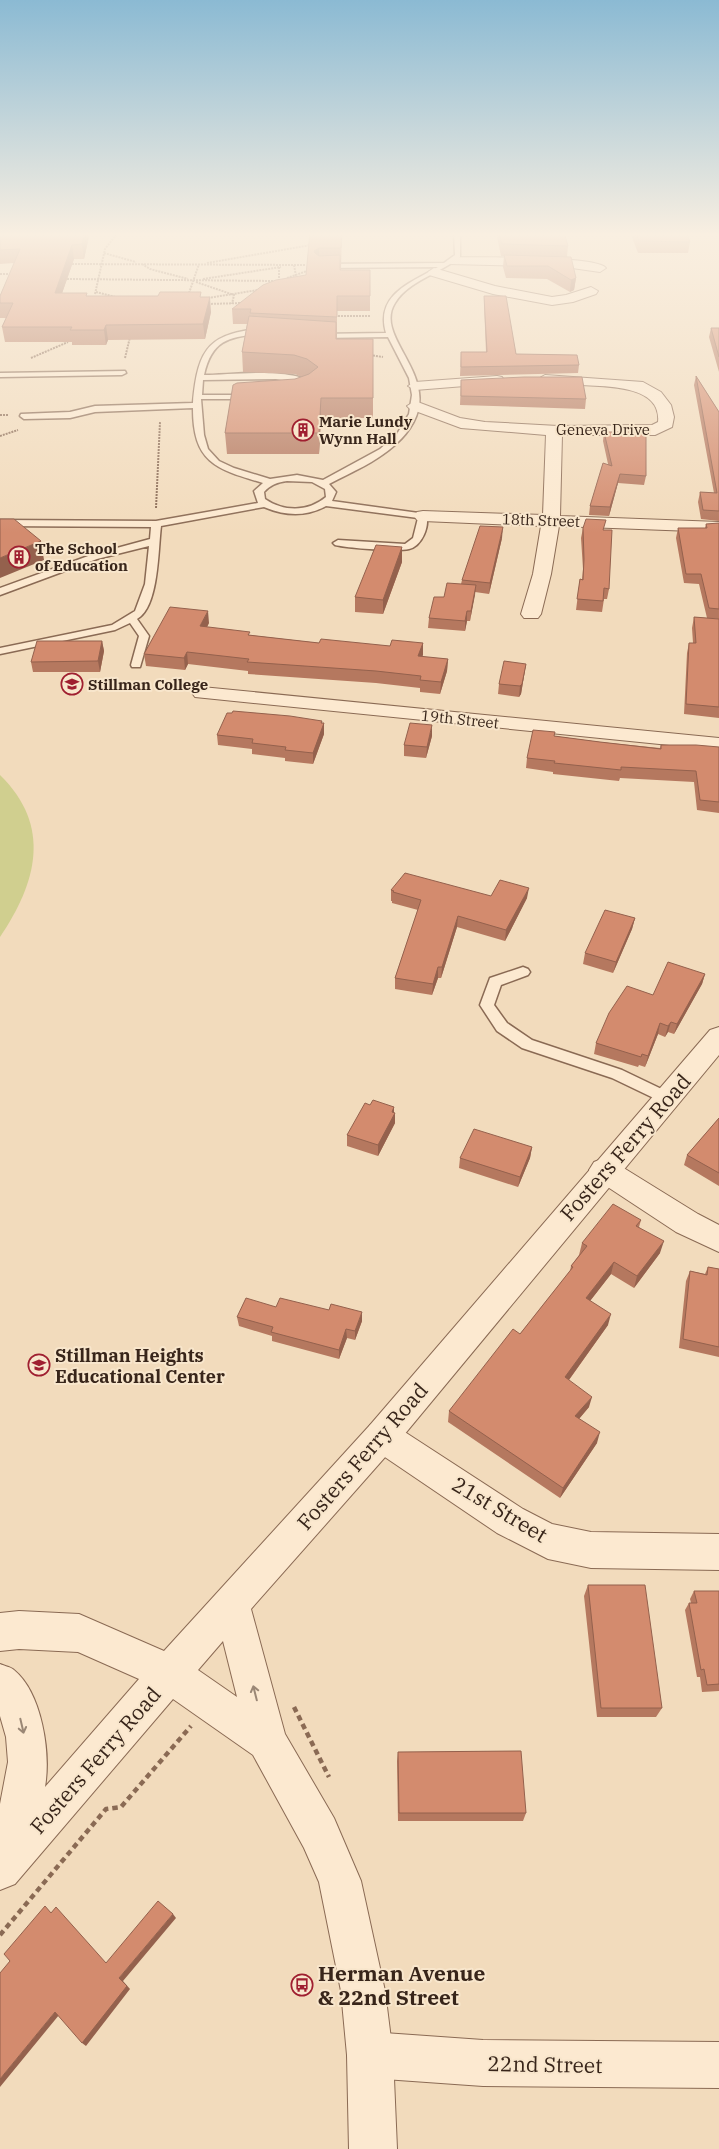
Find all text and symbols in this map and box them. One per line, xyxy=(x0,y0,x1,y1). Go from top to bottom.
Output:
place label: Marie Lundy Wynn Hall xyxy=(319,412,413,448)
building icon: Marie Lundy Wynn Hall xyxy=(291,418,315,442)
street label: Geneva Drive xyxy=(556,420,650,439)
street label: 18th Street xyxy=(502,509,580,531)
place label: The School of Education xyxy=(35,539,128,575)
building icon: The School of Education xyxy=(7,545,31,569)
school or university icon: Stillman College xyxy=(60,672,84,696)
place label: Stillman College xyxy=(88,675,208,694)
street label: 19th Street xyxy=(420,705,500,733)
street label: Fosters Ferry Road xyxy=(553,1067,697,1226)
place label: Stillman Heights Educational Center xyxy=(55,1344,225,1388)
school or university icon: Stillman Heights Educational Center xyxy=(27,1353,51,1377)
street label: Fosters Ferry Road xyxy=(290,1376,434,1535)
street label: 21st Street xyxy=(447,1470,553,1548)
street label: Fosters Ferry Road xyxy=(23,1680,167,1839)
one-way arrow xyxy=(250,1686,259,1702)
one-way arrow xyxy=(18,1717,27,1733)
place label: Herman Avenue & 22nd Street xyxy=(318,1959,485,2011)
bus stop icon: Herman Avenue & 22nd Street xyxy=(290,1973,314,1997)
street label: 22nd Street xyxy=(487,2049,603,2079)

